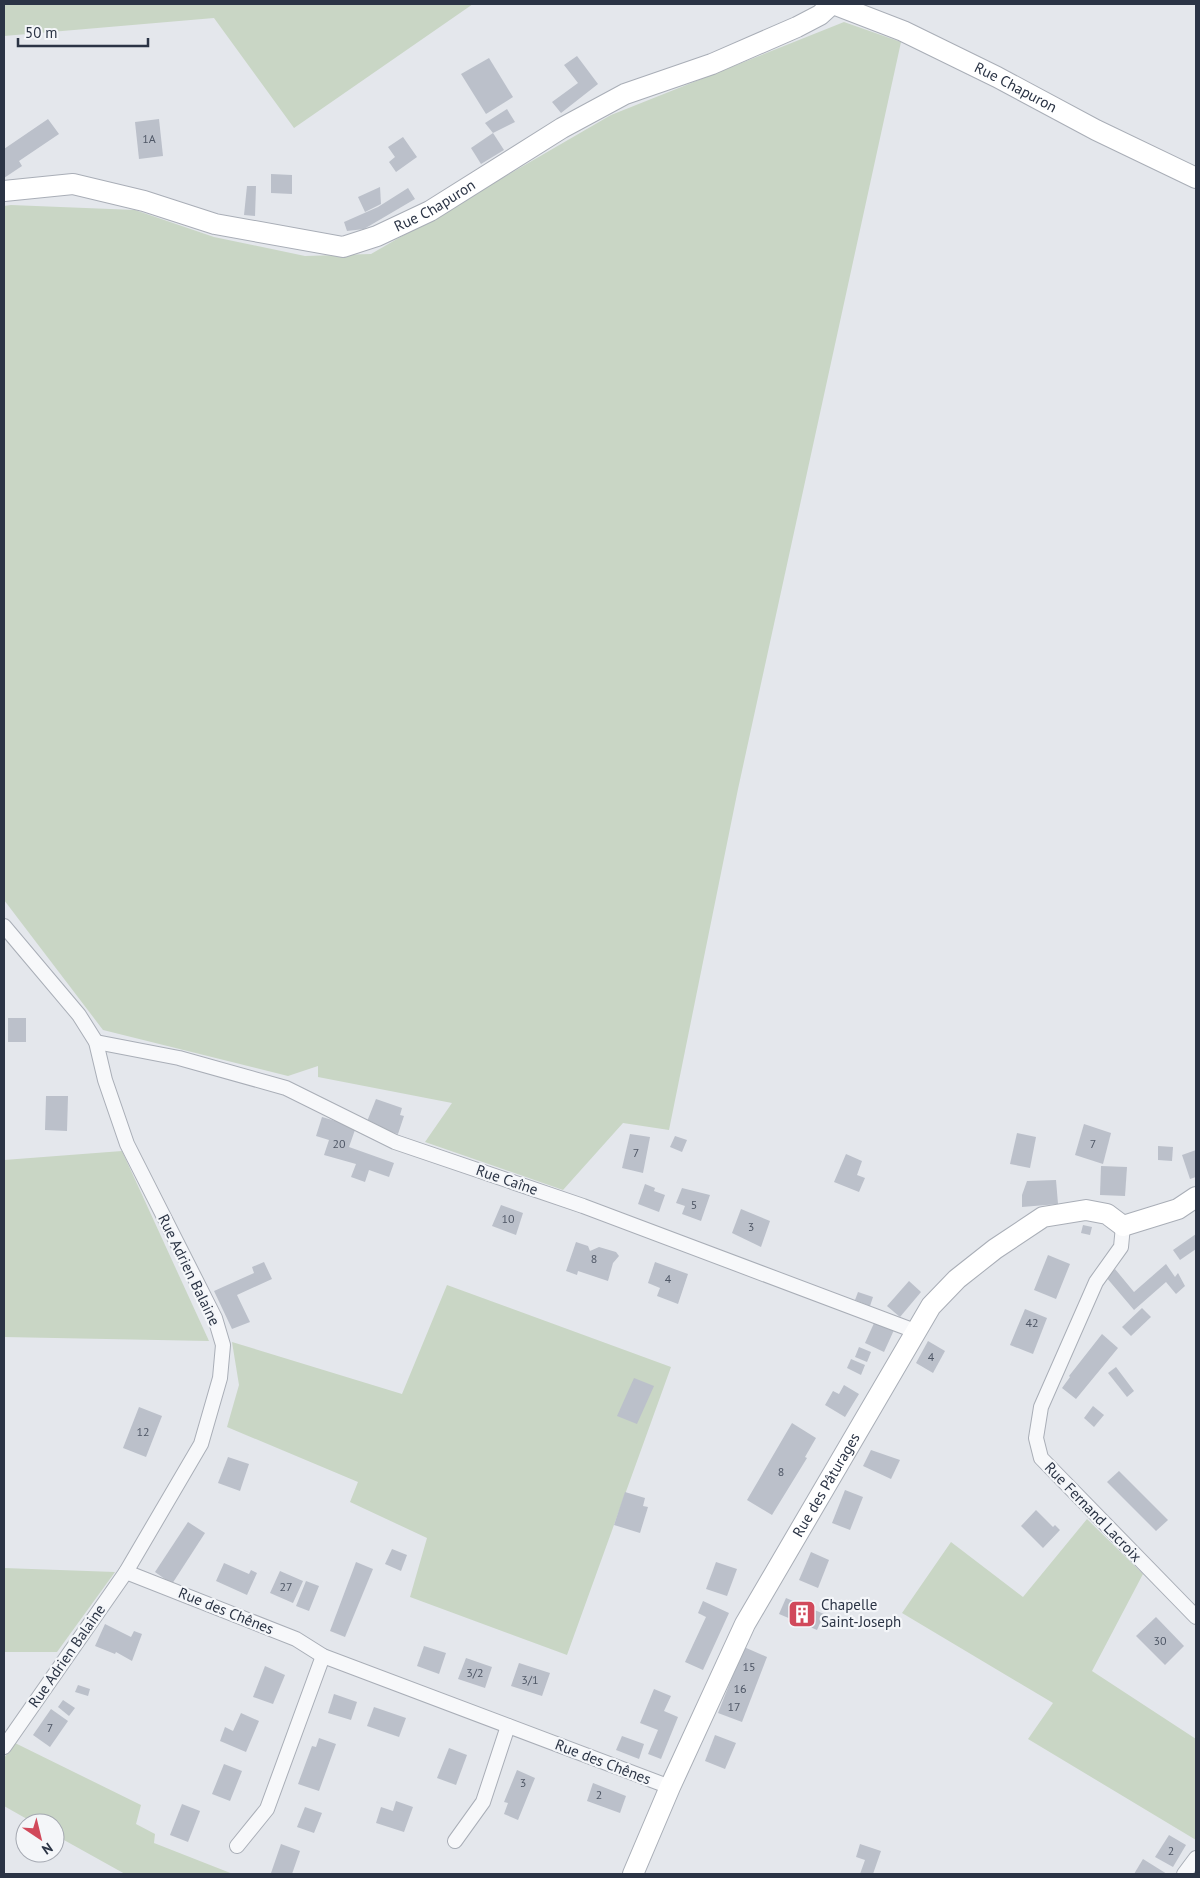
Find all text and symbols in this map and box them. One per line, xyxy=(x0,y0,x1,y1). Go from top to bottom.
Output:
scale bar xyxy=(18,15,148,47)
text: 50 m xyxy=(25,23,58,42)
street label: Rue Chapuron xyxy=(972,58,1060,116)
house number: 1A xyxy=(142,131,156,146)
street label: Rue Chapuron xyxy=(391,175,479,236)
house number: 20 xyxy=(332,1136,346,1151)
house number: 7 xyxy=(1090,1136,1096,1151)
house number: 7 xyxy=(633,1145,639,1160)
street label: Rue Caîne xyxy=(474,1160,541,1199)
house number: 5 xyxy=(691,1197,697,1212)
street label: Rue Adrien Balaine xyxy=(154,1211,225,1329)
house number: 10 xyxy=(501,1211,515,1226)
house number: 3 xyxy=(748,1219,754,1234)
house number: 8 xyxy=(591,1251,597,1266)
house number: 4 xyxy=(665,1271,672,1286)
house number: 42 xyxy=(1025,1315,1039,1330)
house number: 4 xyxy=(928,1349,935,1364)
house number: 12 xyxy=(136,1424,150,1439)
street label: Rue des Pâturages xyxy=(788,1429,864,1540)
street label: Rue Fernand Lacroix xyxy=(1041,1458,1146,1566)
house number: 8 xyxy=(778,1464,784,1479)
house number: 27 xyxy=(279,1579,293,1594)
street label: Rue des Chênes xyxy=(176,1583,277,1638)
place label: Chapelle Saint-Joseph xyxy=(821,1595,901,1631)
building icon: Chapelle Saint-Joseph xyxy=(787,1599,817,1629)
street label: Rue Adrien Balaine xyxy=(24,1600,109,1711)
house number: 30 xyxy=(1153,1633,1167,1648)
house number: 15 xyxy=(742,1659,756,1674)
house number: 3/2 xyxy=(466,1665,484,1680)
house number: 3/1 xyxy=(521,1672,539,1687)
house number: 16 xyxy=(733,1681,747,1696)
house number: 17 xyxy=(727,1699,741,1714)
house number: 7 xyxy=(47,1720,53,1735)
street label: Rue des Chênes xyxy=(553,1735,654,1789)
house number: 3 xyxy=(520,1775,526,1790)
house number: 2 xyxy=(596,1787,602,1802)
north arrow xyxy=(15,1813,65,1863)
text: N xyxy=(39,1839,56,1859)
house number: 2 xyxy=(1168,1843,1174,1858)

